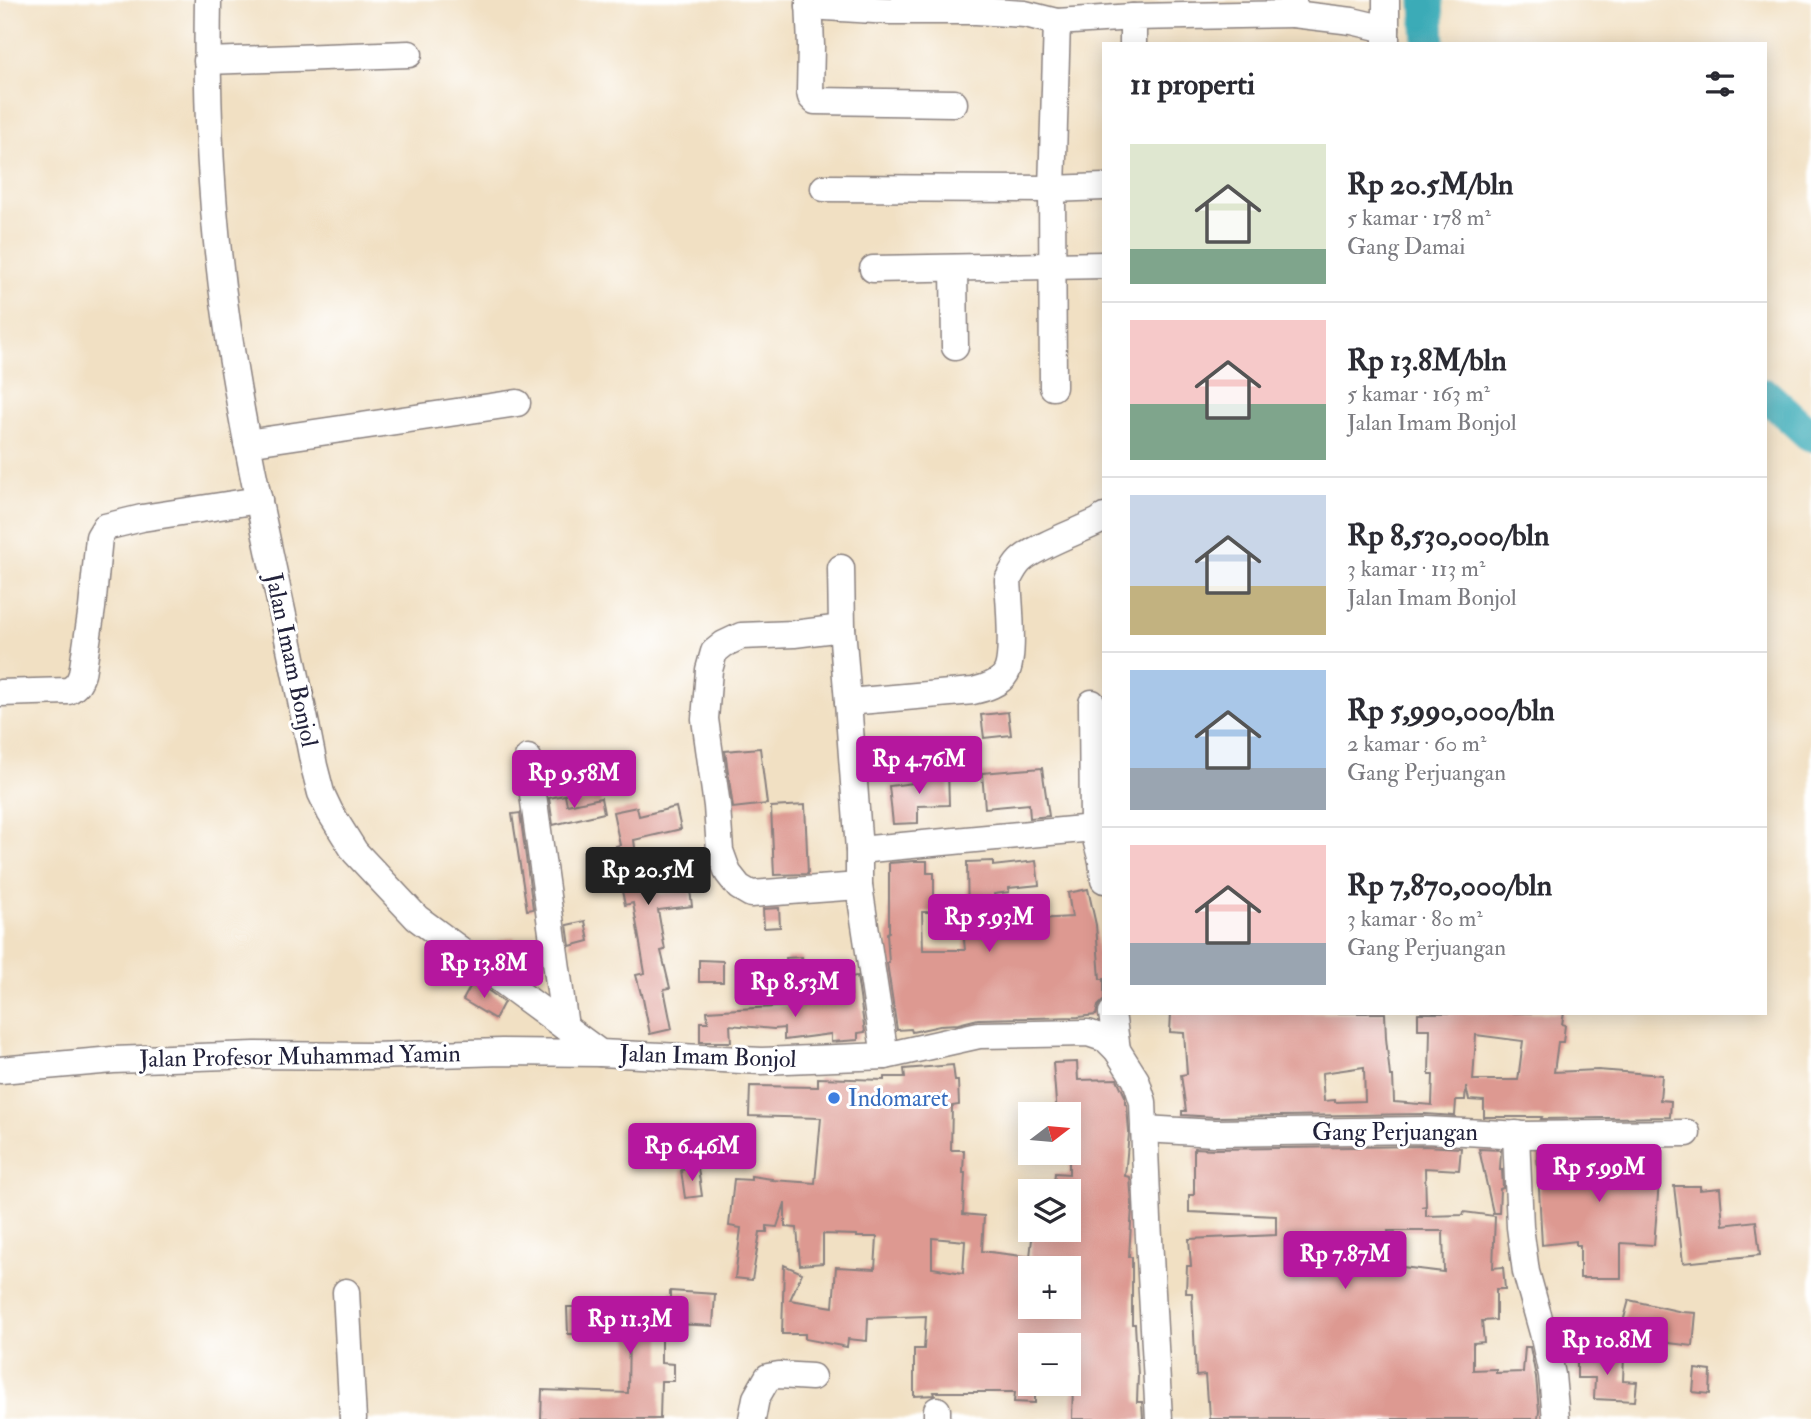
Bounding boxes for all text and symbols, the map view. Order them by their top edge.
icon: filters [1701,65,1739,103]
text: 11 properti [1130,66,1255,103]
text: Rp 20.5M/bln [1347,166,1514,203]
icon: home [1186,172,1270,256]
text: 5 kamar · 178 m² [1347,203,1491,232]
text: Gang Damai [1347,232,1465,261]
text: Rp 13.8M/bln [1347,342,1507,379]
icon: home [1186,348,1270,432]
text: 5 kamar · 163 m² [1347,379,1490,408]
text: Jalan Imam Bonjol [1347,408,1517,437]
text: Rp 8,530,000/bln [1347,517,1550,554]
icon: home [1186,523,1270,607]
text: 3 kamar · 113 m² [1347,554,1485,583]
street label: Jalan Imam Bonjol [258,569,325,750]
text: Jalan Imam Bonjol [1347,583,1517,612]
text: Rp 5,990,000/bln [1347,692,1555,729]
icon: home [1186,698,1270,782]
text: 2 kamar · 60 m² [1347,729,1486,758]
pin: Rp 4.76M [847,736,991,796]
text: Rp 4.76M [872,744,966,773]
pin: Rp 9.58M [502,750,646,810]
text: Rp 9.58M [528,758,620,787]
text: Gang Perjuangan [1347,758,1506,787]
pin: Rp 20.5M [576,848,720,907]
text: Rp 20.5M [602,855,694,884]
text: Rp 7,870,000/bln [1347,867,1552,904]
icon: home [1186,873,1270,957]
pin: Rp 5.93M [917,894,1061,954]
text: Rp 5.93M [944,902,1034,931]
text: 3 kamar · 80 m² [1347,904,1483,933]
text: Gang Perjuangan [1347,933,1506,962]
pin: Rp 13.8M [412,940,556,1000]
text: Rp 13.8M [440,948,528,977]
pin: Rp 8.53M [723,960,867,1019]
text: Rp 8.53M [750,967,840,996]
street label: Jalan Profesor Muhammad Yamin [138,1038,461,1075]
street label: Jalan Imam Bonjol [618,1038,797,1075]
place label: Indomaret [848,1083,949,1114]
marker: Indomaret [826,1090,842,1106]
north arrow [1018,1102,1082,1166]
map controls [1018,1102,1081,1396]
street label: Gang Perjuangan [1312,1117,1478,1148]
pin: Rp 6.46M [620,1124,764,1183]
text: Rp 6.46M [644,1131,740,1160]
pin: Rp 5.99M [1527,1144,1671,1204]
text: Rp 5.99M [1553,1152,1645,1181]
button: layers [1018,1179,1081,1242]
pin: Rp 7.87M [1273,1232,1417,1291]
text: Rp 7.87M [1299,1239,1391,1268]
button: + [1018,1256,1081,1319]
pin: Rp 11.3M [558,1296,702,1356]
text: Rp 11.3M [588,1304,672,1333]
pin: Rp 10.8M [1535,1318,1679,1377]
text: Rp 10.8M [1562,1325,1652,1354]
button: − [1018,1333,1081,1396]

